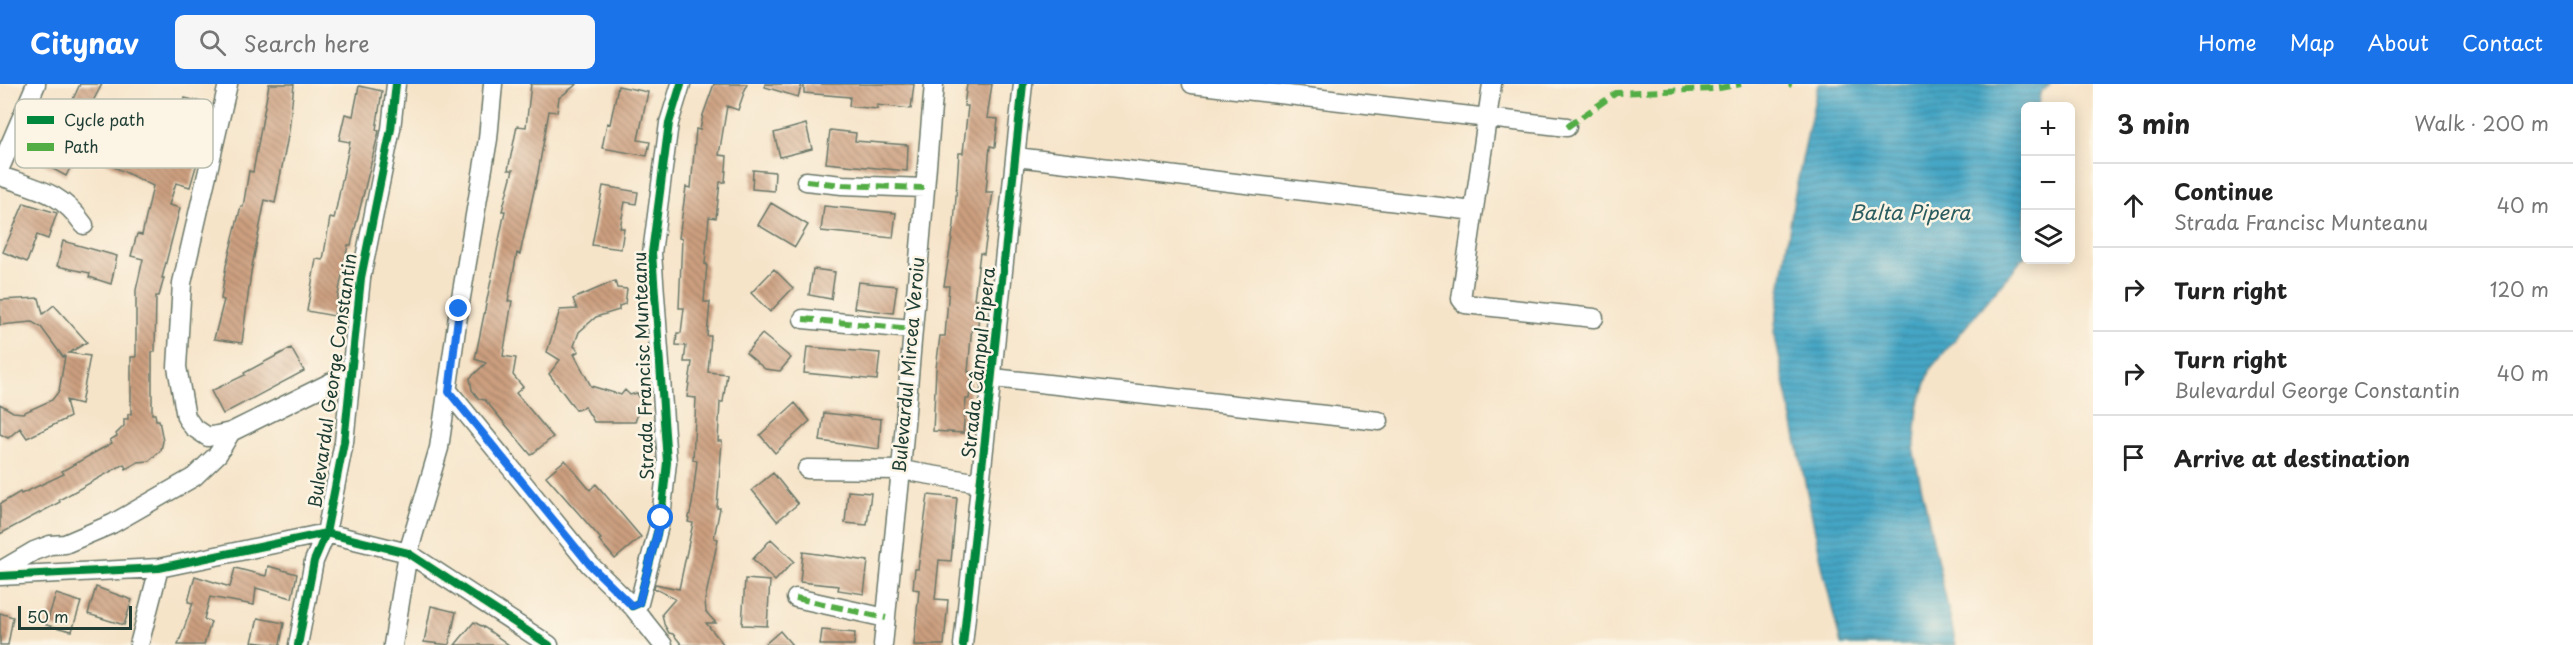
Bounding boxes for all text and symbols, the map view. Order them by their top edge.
search box [175,15,595,69]
text: Citynav [30,21,139,64]
icon: search [196,26,229,59]
text: Search here [244,26,370,59]
text: Home [2198,26,2257,58]
text: Map [2290,26,2335,58]
text: About [2368,26,2429,58]
text: Contact [2462,26,2543,58]
legend [15,99,213,168]
map controls [2021,102,2075,264]
button: + [2021,102,2075,156]
text: 3 min [2117,104,2190,143]
text: Cycle path [64,107,145,131]
text: Walk · 200 m [2414,108,2549,138]
text: Path [64,134,99,158]
button: − [2021,156,2075,210]
text: Continue [2174,174,2273,207]
icon: ahead [2117,189,2150,222]
text: 40 m [2497,190,2549,220]
water label: Balta Pipera [1850,197,1971,227]
text: Strada Francisc Munteanu [2174,207,2428,237]
button: layers [2021,210,2075,264]
street label: Bulevardul George Constantin [300,251,363,510]
street label: Strada Francisc Munteanu [625,251,660,481]
street label: Bulevardul Mircea Veroiu [885,256,930,474]
street label: Strada Câmpul Pipera [954,266,1001,460]
icon: right [2117,273,2150,306]
text: Turn right [2174,273,2287,306]
text: 120 m [2490,274,2549,304]
route end [445,295,471,321]
text: Turn right [2174,342,2287,375]
icon: right [2117,357,2150,390]
text: 40 m [2497,358,2549,388]
text: Bulevardul George Constantin [2174,375,2460,405]
icon: arrive [2117,441,2150,474]
text: Arrive at destination [2174,441,2410,474]
route start [647,504,673,530]
scale bar [18,603,132,630]
text: 50 m [27,604,68,628]

